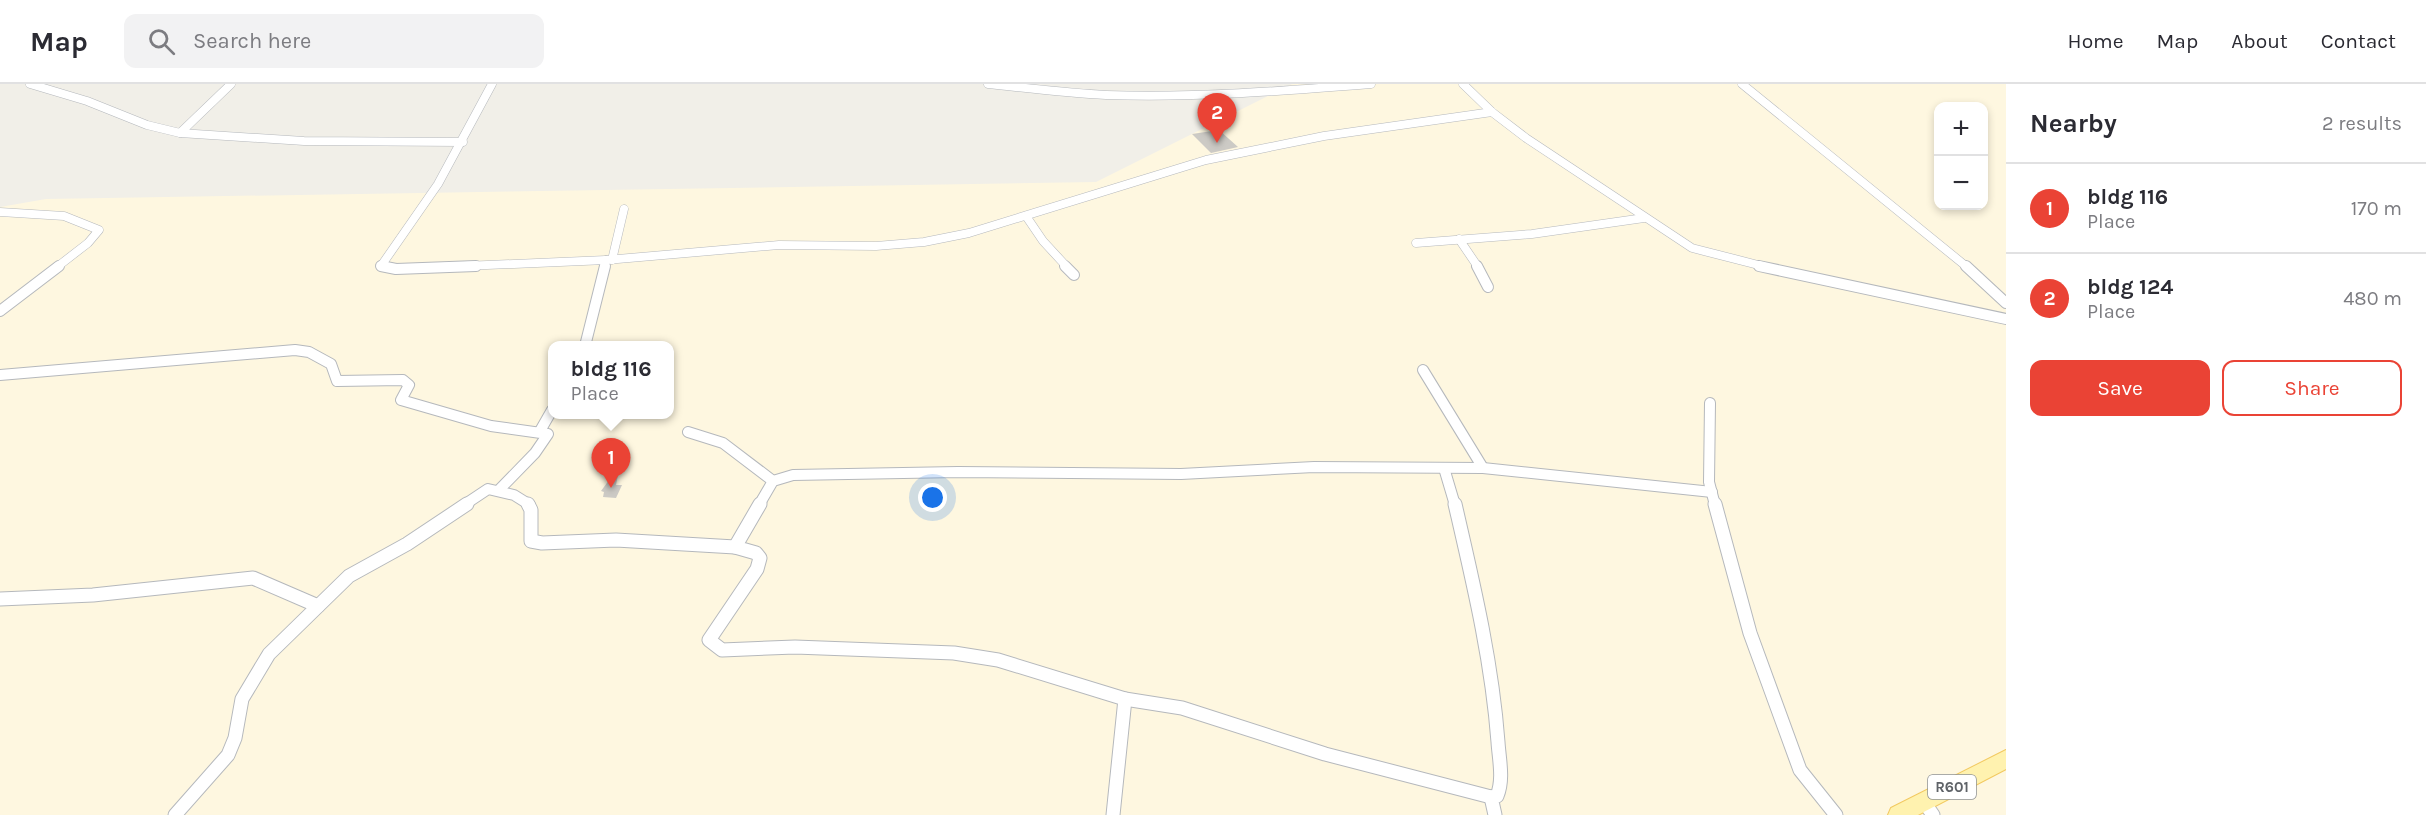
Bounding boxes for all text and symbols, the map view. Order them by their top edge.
search box [124,14,544,68]
text: Map [30,25,88,58]
icon: search [145,25,178,58]
text: Search here [193,28,311,54]
text: Home [2068,29,2124,53]
text: Map [2157,29,2198,53]
text: About [2231,29,2288,53]
text: Contact [2321,29,2396,53]
pin: 2 [1198,94,1236,143]
map controls [1934,102,1988,210]
button: + [1934,102,1988,156]
text: Nearby [2030,108,2117,139]
text: 2 results [2322,112,2402,135]
button: − [1934,156,1988,210]
text: bldg 116 [2087,184,2168,210]
text: 1 [2046,197,2053,220]
text: 170 m [2351,197,2402,220]
text: Place [2087,210,2135,233]
text: bldg 124 [2087,274,2173,300]
text: 2 [2043,287,2056,310]
text: 480 m [2343,287,2402,310]
text: Place [2087,300,2135,323]
popup [548,341,674,419]
text: bldg 116 [570,356,652,382]
button: Save [2030,360,2210,416]
button: Share [2222,360,2402,416]
text: Place [570,382,619,405]
pin: 1 [592,438,630,488]
your location [918,483,947,512]
road number: R601 [1928,775,1976,799]

